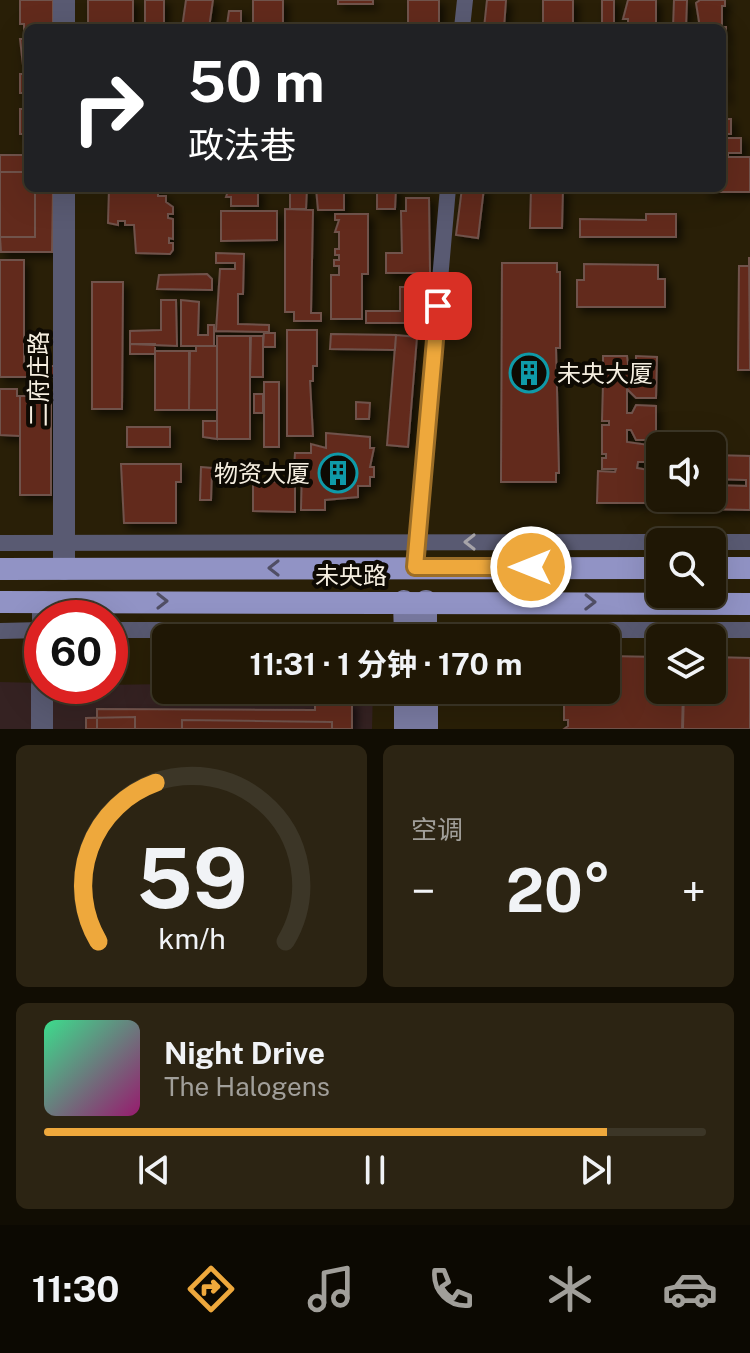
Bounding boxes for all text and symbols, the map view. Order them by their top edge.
text: 50 m [188,49,325,115]
icon: right [56,56,160,160]
text: 政法巷 [188,124,296,166]
pin [404,272,472,340]
icon: arrive [416,284,460,328]
street label: 二府庄路 [24,331,52,427]
building icon: 未央大厦 [508,352,550,394]
place label: 未央大厦 [557,359,653,387]
map controls [646,432,726,704]
button: sound [646,432,726,512]
building icon: 物资大厦 [317,452,359,494]
place label: 物资大厦 [214,459,310,487]
position arrow [489,525,573,609]
button: search [646,528,726,608]
one-way arrow [463,533,476,551]
one-way arrow [267,559,280,577]
street label: 未央路 [315,561,387,589]
one-way arrow [156,592,169,610]
one-way arrow [584,593,597,611]
speed limit sign: 60 [24,600,128,704]
button: layers [646,624,726,704]
text: 11:31 · 1 分钟 · 170 m [250,646,522,682]
text: 空调 [411,814,463,845]
text: 59 [136,829,247,927]
text: 20° [506,855,611,926]
text: − [411,865,435,917]
text: + [682,865,706,917]
text: km/h [158,922,225,955]
text: Night Drive [164,1035,325,1071]
text: The Halogens [164,1071,330,1102]
icon: previous [132,1148,176,1192]
icon: pause [353,1148,397,1192]
icon: next [574,1148,618,1192]
icon: directions [183,1261,239,1317]
icon: music [303,1261,359,1317]
icon: phone [423,1261,479,1317]
icon: climate [542,1261,598,1317]
icon: car [662,1261,718,1317]
text: 11:30 [32,1268,119,1310]

